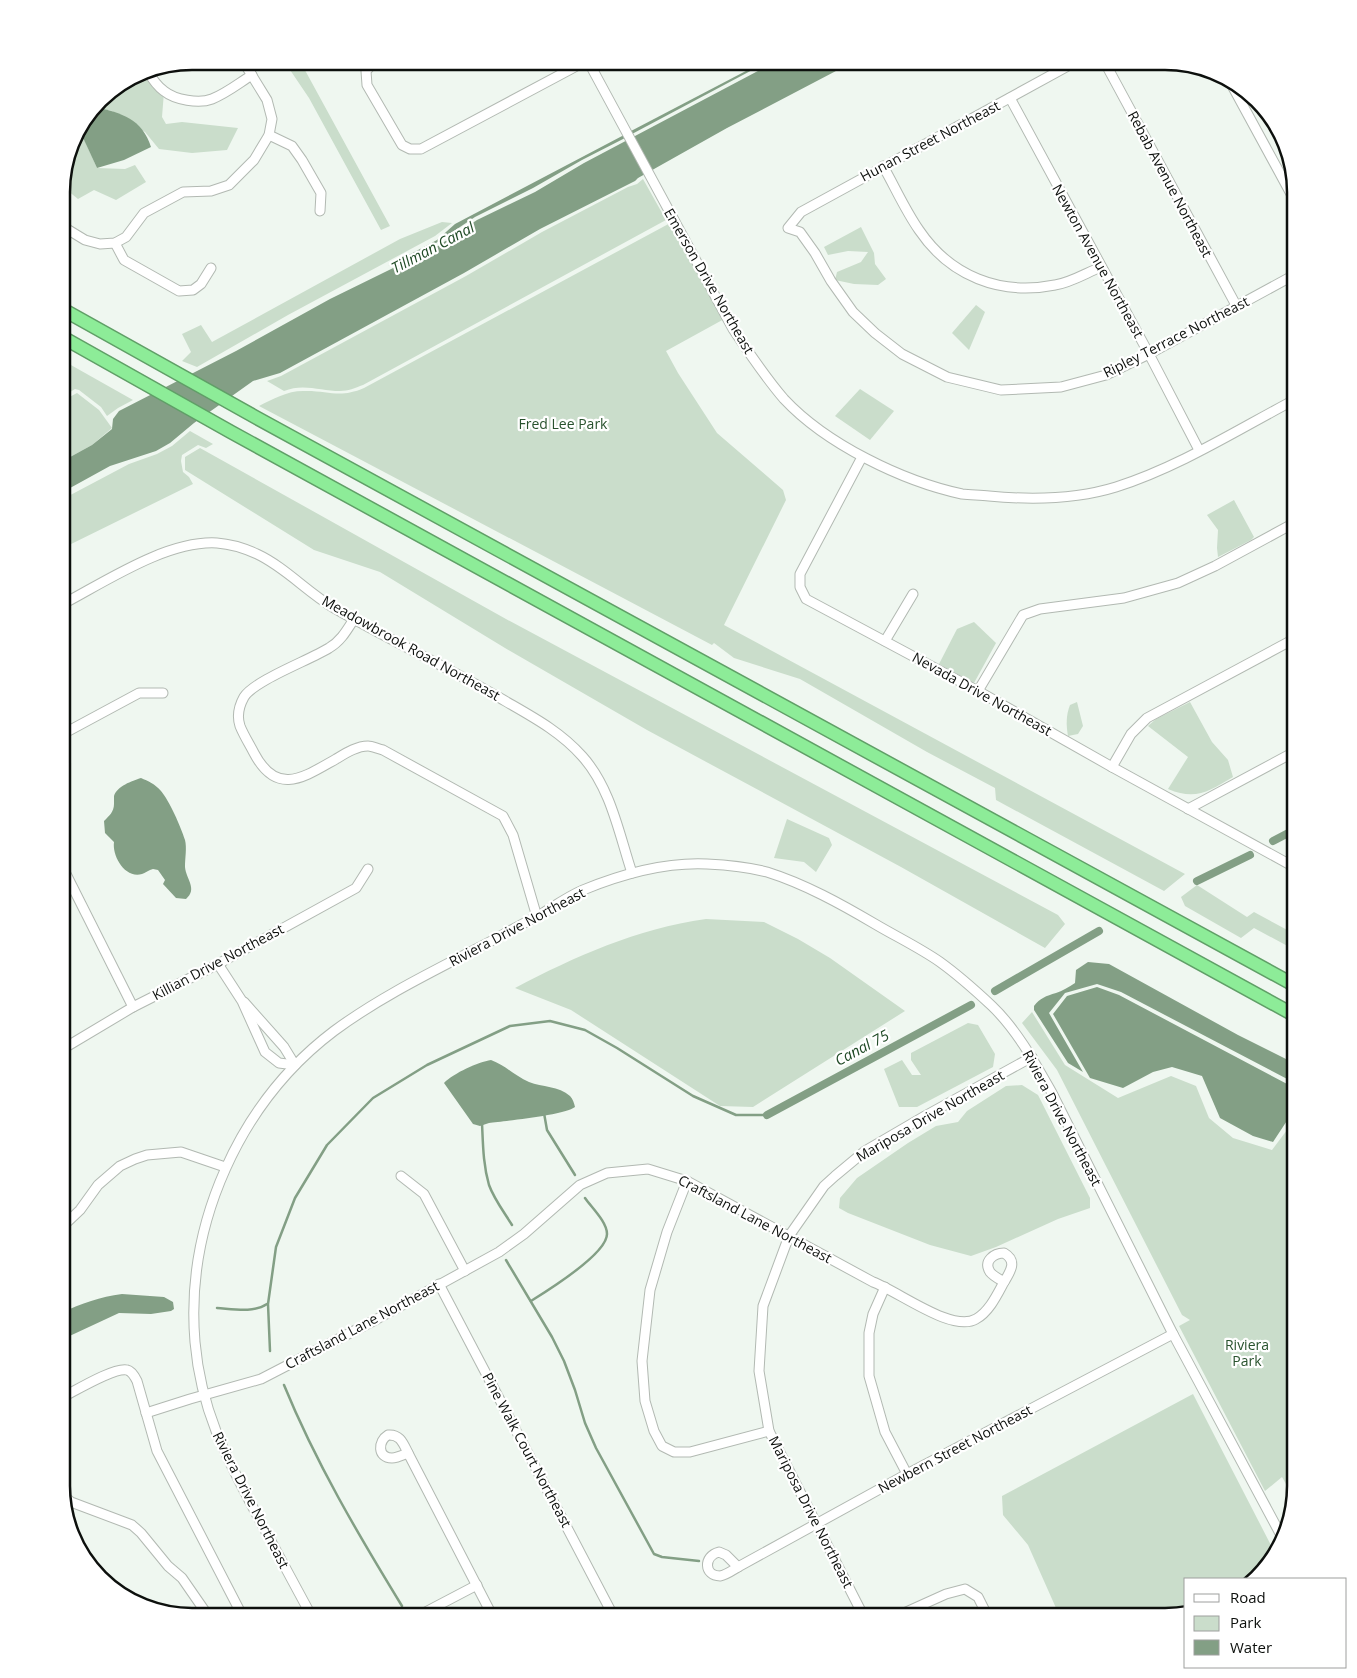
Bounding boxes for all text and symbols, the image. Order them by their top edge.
street label: Hunan Street Northeast [857,96,1003,186]
street label: Rebab Avenue Northeast [1124,107,1217,260]
street label: Newton Avenue Northeast [1048,181,1149,341]
street label: Emerson Drive Northeast [660,205,759,357]
water label: Tillman Canal [388,216,479,277]
street label: Ripley Terrace Northeast [1100,291,1252,382]
park label: Fred Lee Park [519,414,608,433]
street label: Meadowbrook Road Northeast [319,591,504,705]
street label: Nevada Drive Northeast [909,647,1055,740]
street label: Riviera Drive Northeast [446,883,588,970]
street label: Killian Drive Northeast [149,919,287,1004]
water label: Canal 75 [831,1024,893,1070]
street label: Riviera Drive Northeast [1019,1047,1106,1189]
street label: Mariposa Drive Northeast [852,1065,1007,1166]
street label: Craftsland Lane Northeast [675,1170,835,1267]
street label: Craftsland Lane Northeast [282,1276,442,1373]
park label: Riviera Park [1225,1335,1269,1370]
street label: Pine Walk Court Northeast [478,1369,576,1531]
street label: Newbern Street Northeast [874,1400,1035,1497]
street label: Riviera Drive Northeast [209,1428,294,1571]
street label: Mariposa Drive Northeast [765,1433,858,1591]
legend [1184,1578,1347,1668]
text: Road [1230,1587,1266,1607]
text: Park [1230,1612,1261,1632]
text: Water [1230,1637,1272,1657]

